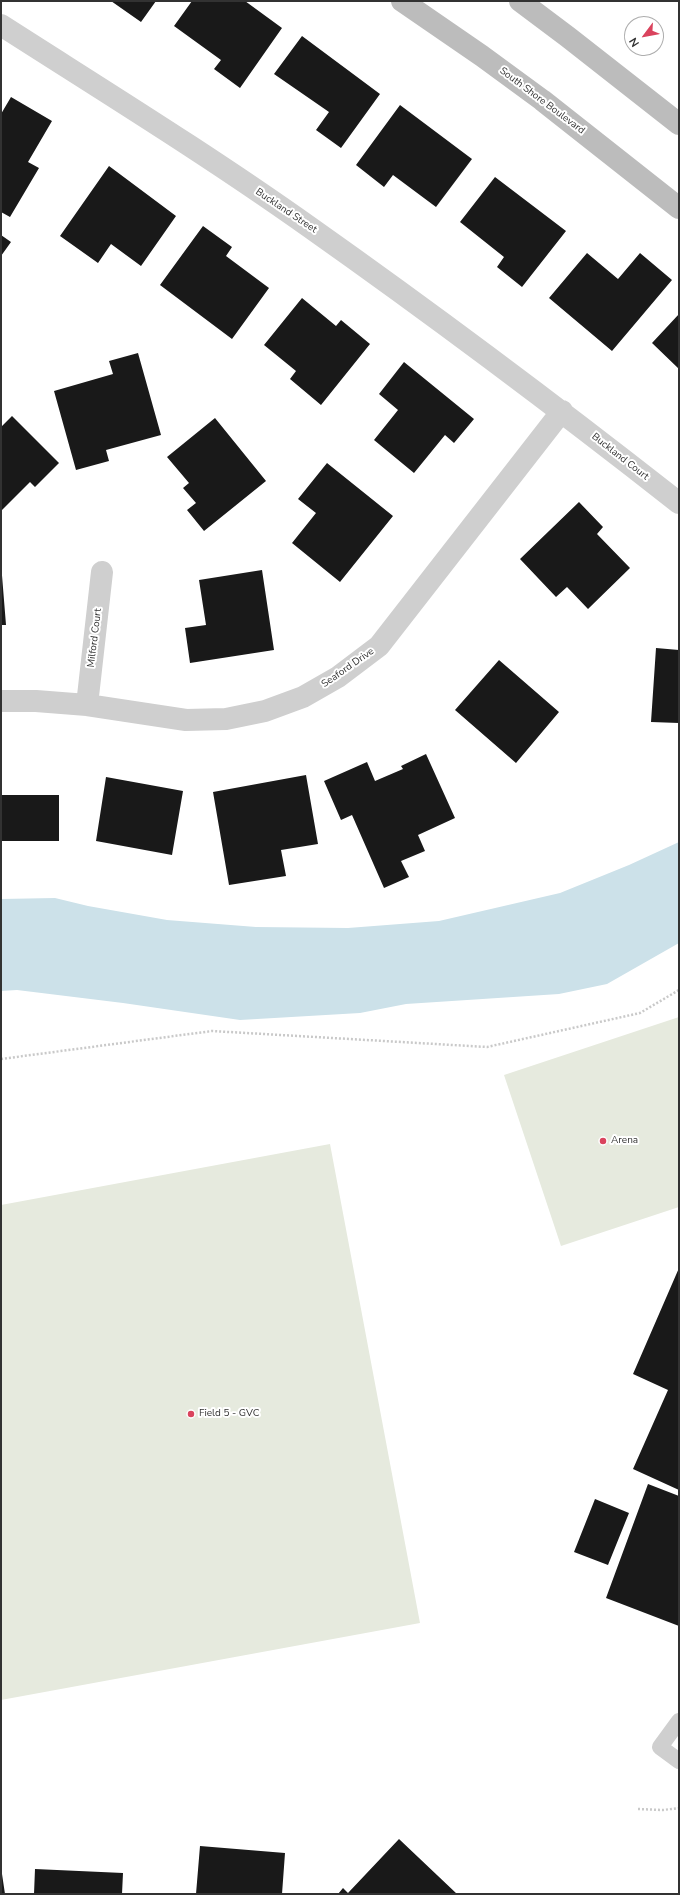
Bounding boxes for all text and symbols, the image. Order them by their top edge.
north arrow [624,16,664,56]
text: N [626,35,643,50]
street label: South Shore Boulevard [497,65,587,137]
street label: Buckland Street [253,186,319,236]
street label: Buckland Court [589,431,651,483]
street label: Milford Court [85,608,105,668]
street label: Seaford Drive [320,646,376,690]
place label: Arena [611,1135,638,1147]
marker: Arena [598,1136,608,1146]
place label: Field 5 - GVC [199,1408,259,1420]
marker: Field 5 - GVC [186,1409,196,1419]

